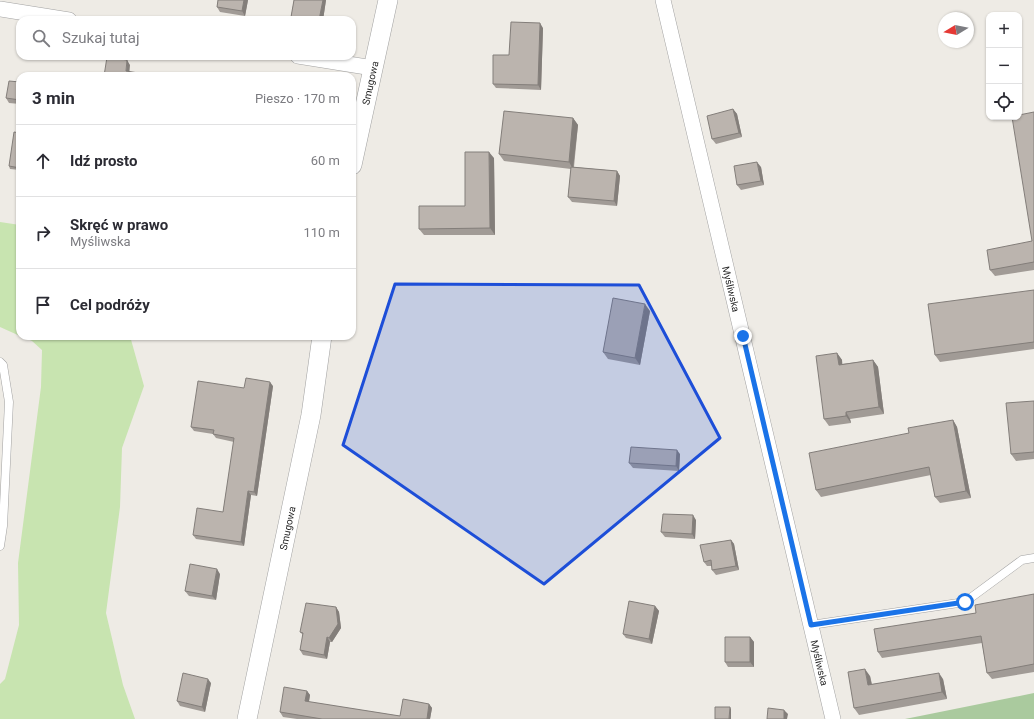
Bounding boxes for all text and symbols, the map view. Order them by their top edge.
north arrow [938,12,974,48]
map controls [986,12,1022,120]
button: + [986,12,1022,48]
search box [16,16,356,60]
icon: search [30,27,52,49]
text: Szukaj tutaj [62,29,140,47]
button: − [986,48,1022,84]
street label: Smugowa [360,60,380,106]
button: locate [986,84,1022,120]
text: 3 min [32,88,75,108]
text: Pieszo · 170 m [255,91,340,106]
icon: ahead [32,150,54,172]
text: Idź prosto [70,152,137,170]
text: 60 m [311,153,340,168]
text: Skręć w prawo [70,216,168,234]
icon: right [32,222,54,244]
text: 110 m [303,225,340,240]
text: Myśliwska [70,234,131,249]
street label: Myśliwska [721,265,742,313]
icon: arrive [32,294,54,316]
text: Cel podróży [70,296,150,314]
route end [734,327,752,345]
street label: Smugowa [277,505,297,551]
route start [956,593,974,611]
street label: Myśliwska [809,639,830,687]

